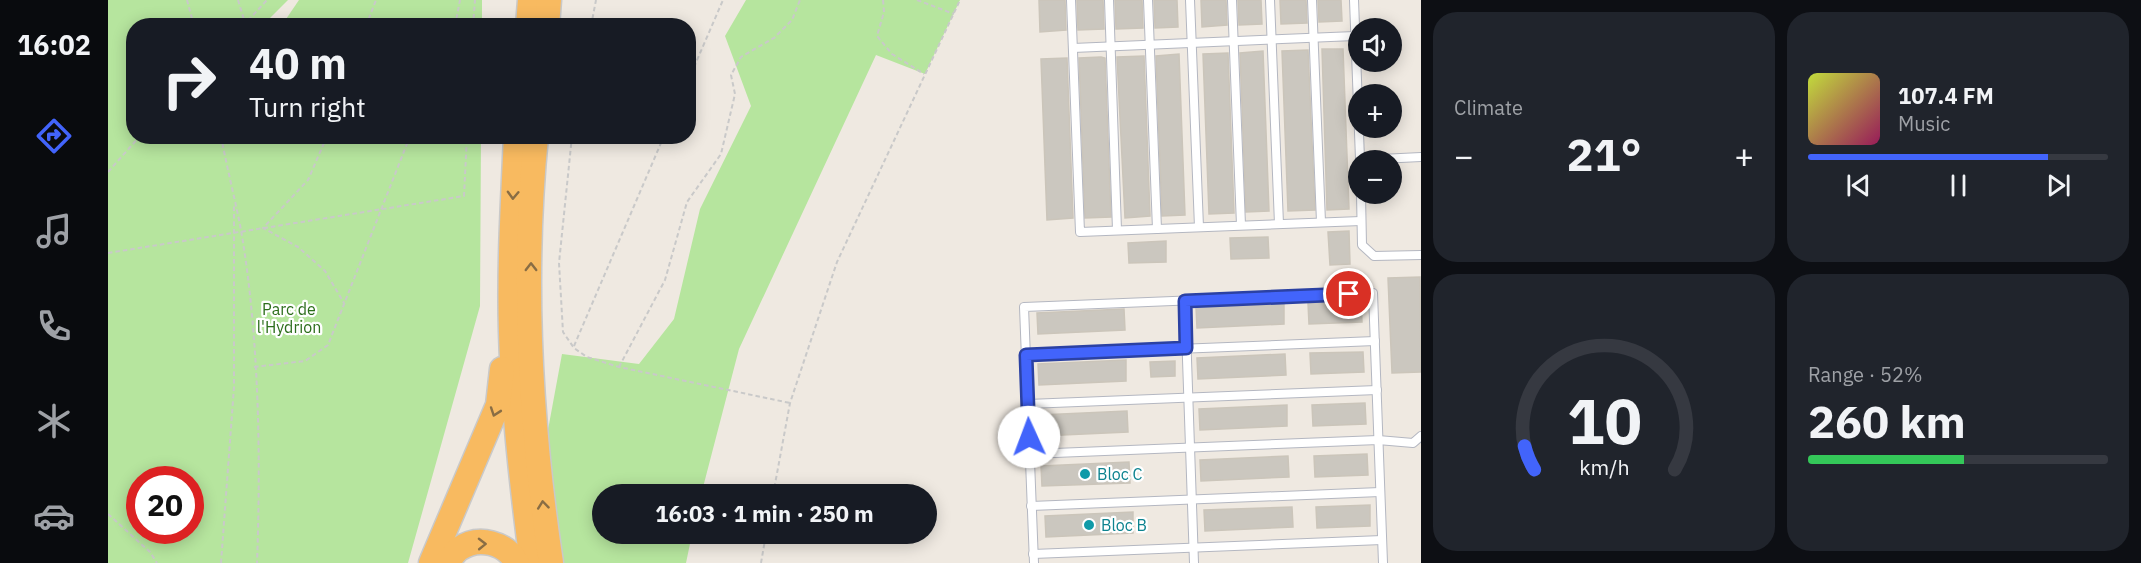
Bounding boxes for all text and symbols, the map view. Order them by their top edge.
map controls [1348,18,1402,204]
button: sound [1348,18,1402,72]
text: 16:02 [17,27,91,62]
text: 40 m [249,36,347,91]
icon: right [150,42,228,120]
text: 107.4 FM [1898,81,1994,110]
button: + [1348,84,1402,138]
text: Turn right [249,89,366,124]
text: Climate [1454,94,1523,121]
text: Music [1898,110,1950,137]
icon: directions [33,115,75,157]
text: 21° [1566,125,1642,183]
text: − [1454,134,1474,177]
text: + [1734,134,1754,177]
button: − [1348,150,1402,204]
icon: previous [1842,169,1875,202]
icon: pause [1942,169,1975,202]
icon: next [2042,169,2075,202]
one-way arrow [507,190,520,199]
icon: music [33,210,75,252]
one-way arrow [525,263,537,272]
pin [1323,268,1374,319]
icon: arrive [1332,277,1365,310]
park label: Parc de l'Hydrion [257,299,321,337]
icon: phone [33,305,75,347]
text: Range · 52% [1808,361,1923,388]
text: 10 [1567,380,1641,461]
text: 260 km [1808,392,1966,450]
icon: climate [33,400,75,442]
position arrow [997,405,1061,469]
one-way arrow [489,406,502,417]
text: km/h [1579,453,1629,481]
place label: Bloc C [1097,464,1143,484]
speed limit sign: 20 [126,466,204,544]
marker: Bloc C [1078,467,1092,481]
icon: car [33,495,75,537]
text: 16:03 · 1 min · 250 m [655,499,874,528]
one-way arrow [537,501,550,510]
place label: Bloc B [1101,515,1147,535]
marker: Bloc B [1082,518,1096,532]
one-way arrow [478,537,487,550]

